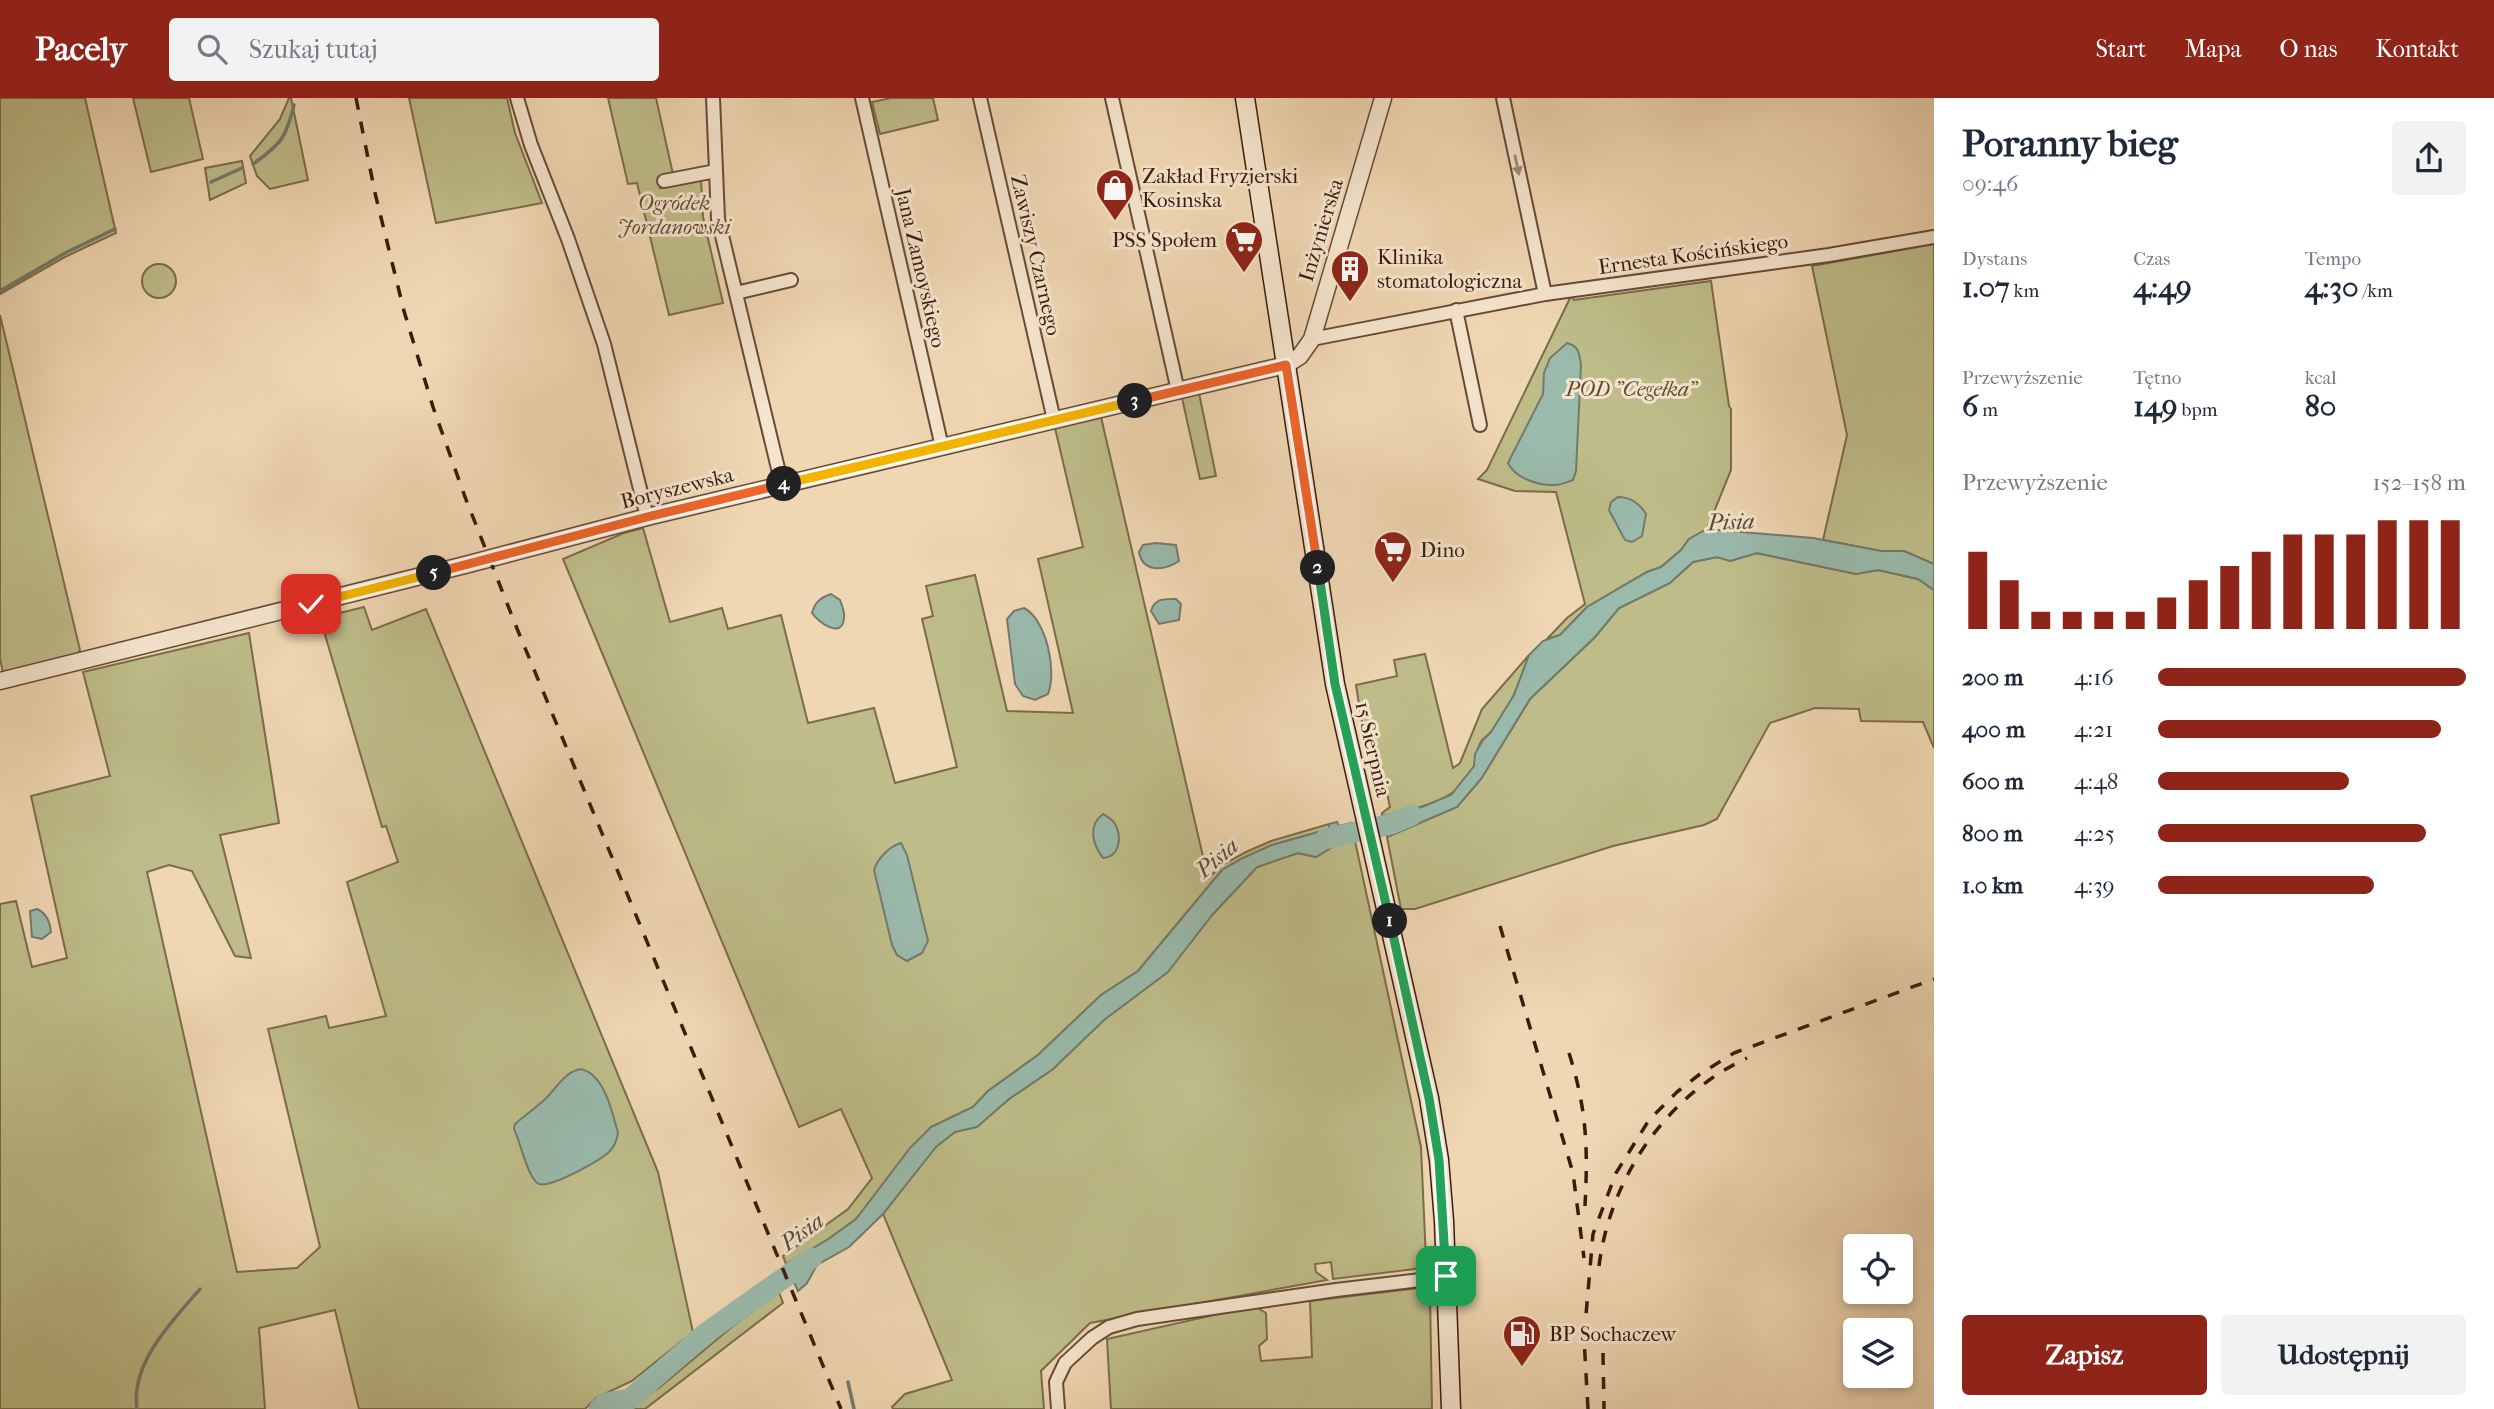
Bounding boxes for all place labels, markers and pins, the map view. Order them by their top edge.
place label: Zakład Fryzjerski Kosinska [1142,164,1298,212]
shop icon: Zakład Fryzjerski Kosinska [1094,167,1136,222]
supermarket icon: PSS Społem [1223,219,1265,274]
place label: PSS Społem [1112,228,1218,252]
place label: Klinika stomatologiczna [1377,245,1522,293]
building icon: Klinika stomatologiczna [1329,248,1371,303]
pin: 3 [1118,384,1152,418]
pin: 4 [766,466,802,502]
supermarket icon: Dino [1372,529,1414,584]
place label: Dino [1420,538,1465,562]
pin: 2 [1300,550,1336,586]
pin: 5 [416,556,452,590]
pin [281,574,341,634]
pin: 1 [1372,904,1408,938]
pin [1416,1246,1476,1306]
fuel station icon: BP Sochaczew [1501,1313,1543,1368]
place label: BP Sochaczew [1549,1322,1678,1346]

